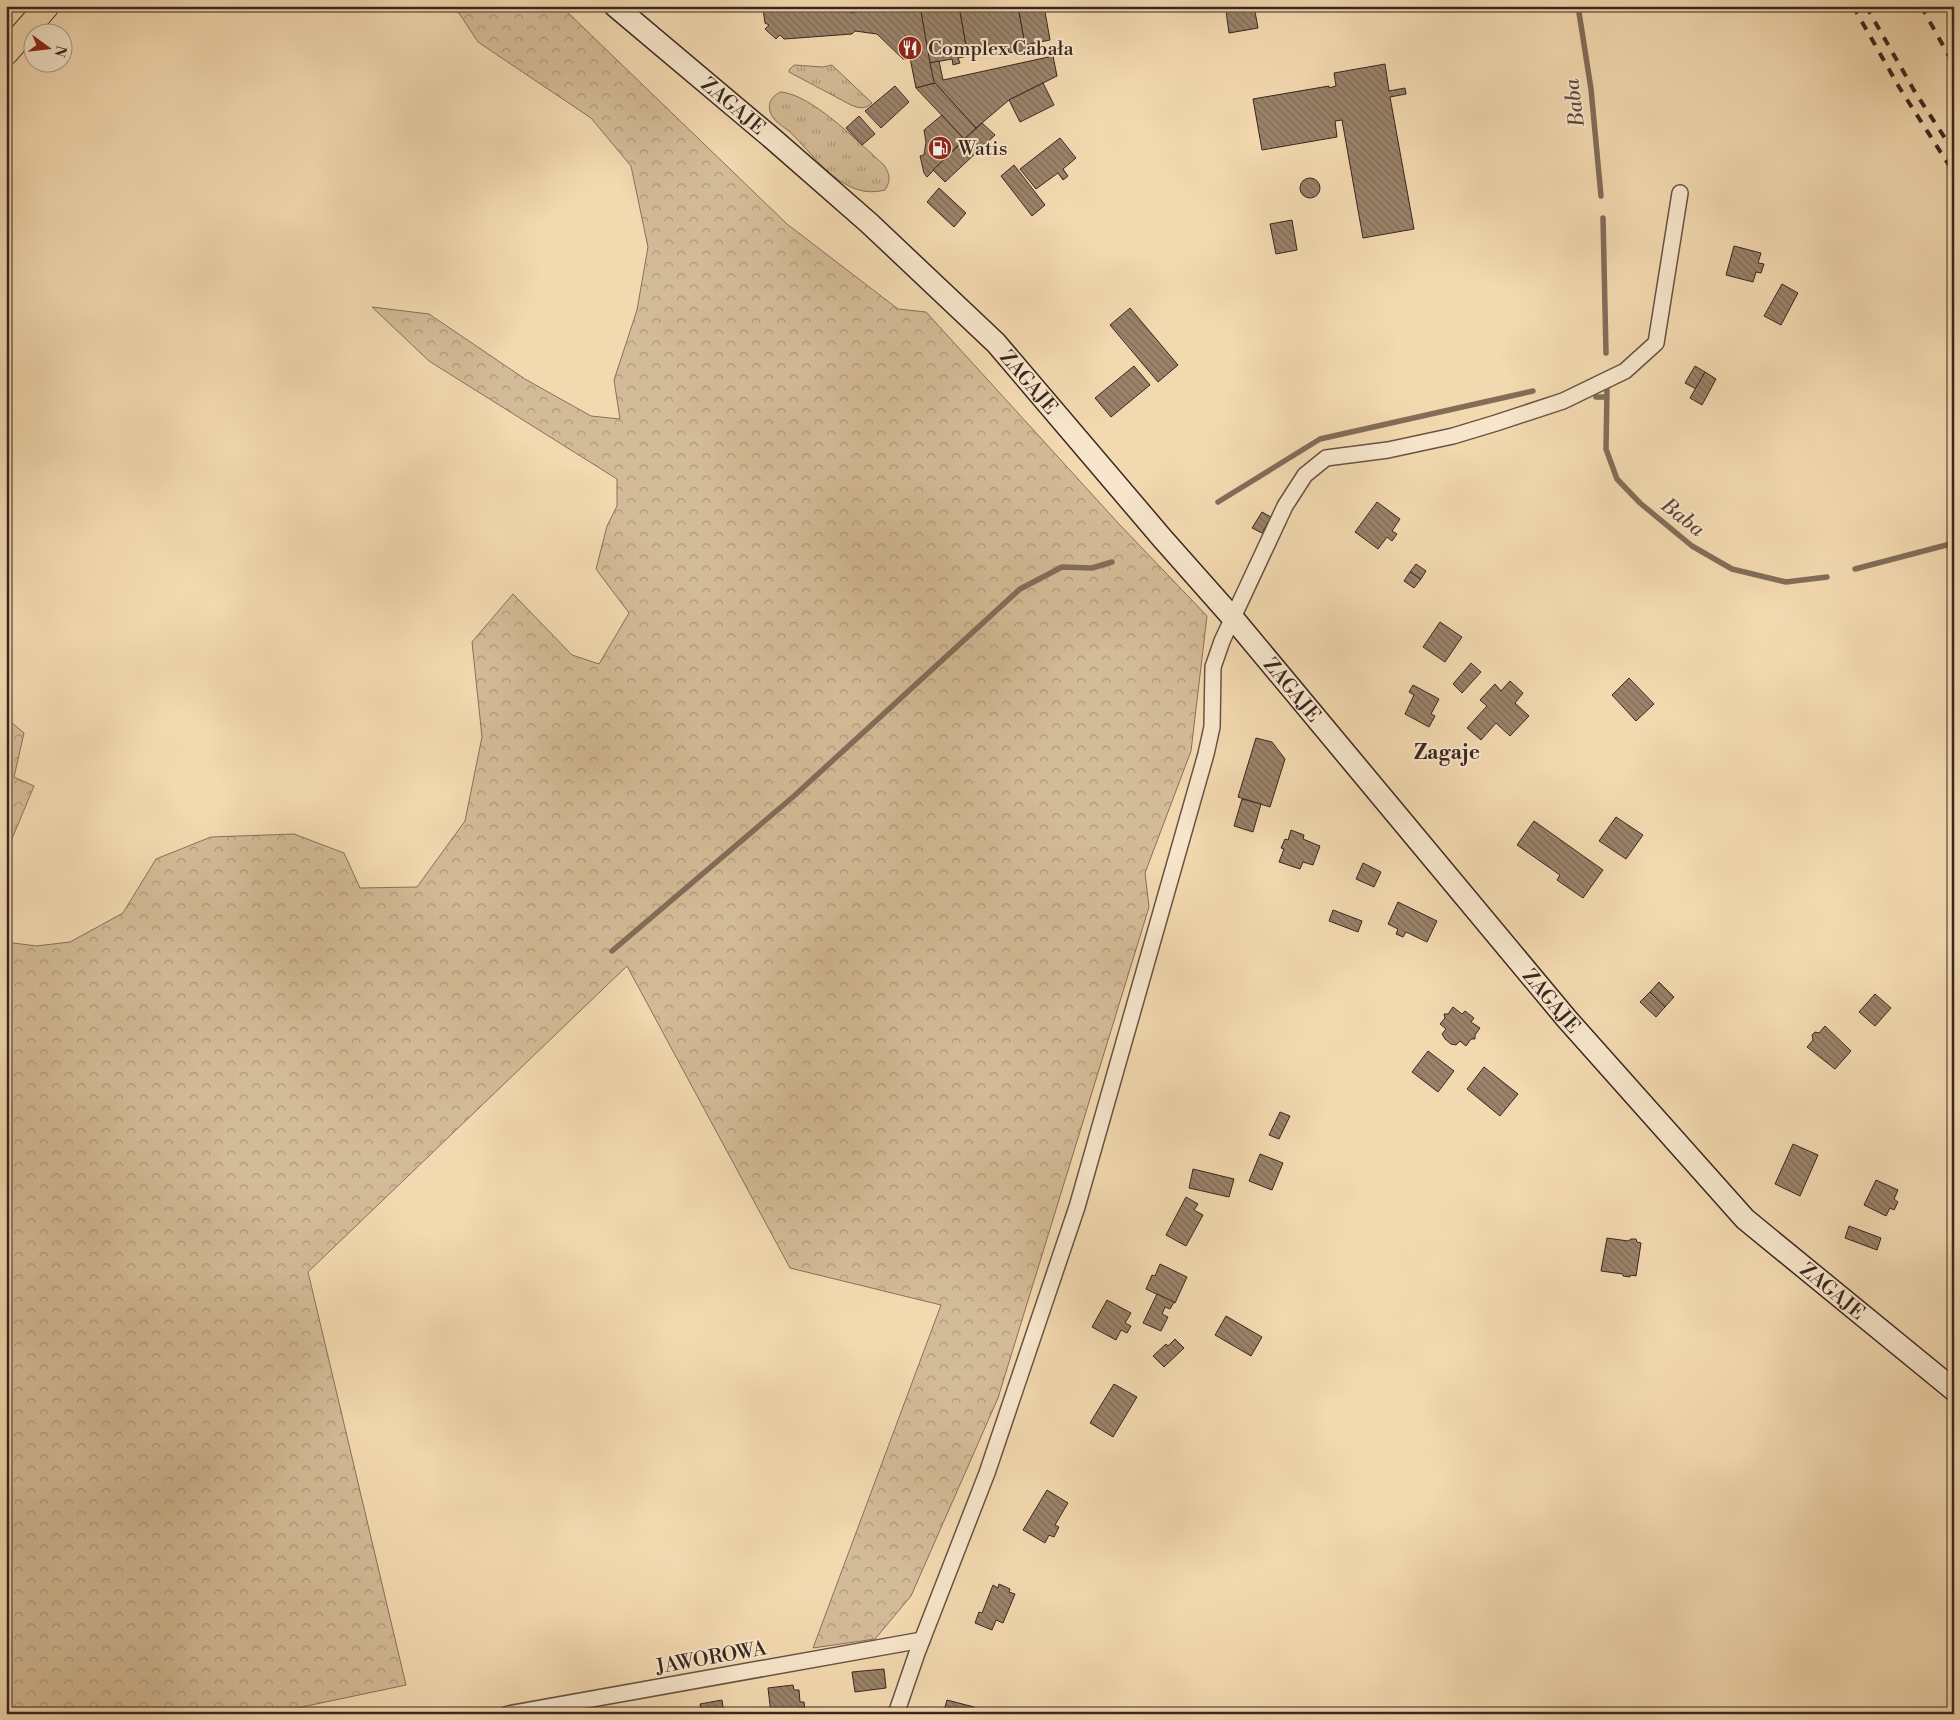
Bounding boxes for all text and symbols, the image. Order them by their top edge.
north arrow [22,22,72,72]
restaurant icon: Complex Cabała [897,35,923,61]
place label: Complex Cabała [928,37,1074,62]
text: N [49,43,70,59]
street label: ZAGAJE [695,73,770,141]
water label: Baba [1559,77,1591,129]
fuel station icon: Watis [927,135,953,161]
place label: Watis [957,137,1007,162]
street label: ZAGAJE [994,346,1062,420]
water label: Baba [1655,492,1710,543]
street label: ZAGAJE [1257,653,1325,728]
district label: Zagaje [1414,740,1480,766]
street label: ZAGAJE [1516,964,1585,1039]
street label: ZAGAJE [1794,1258,1869,1326]
street label: JAWOROWA [653,1636,770,1681]

